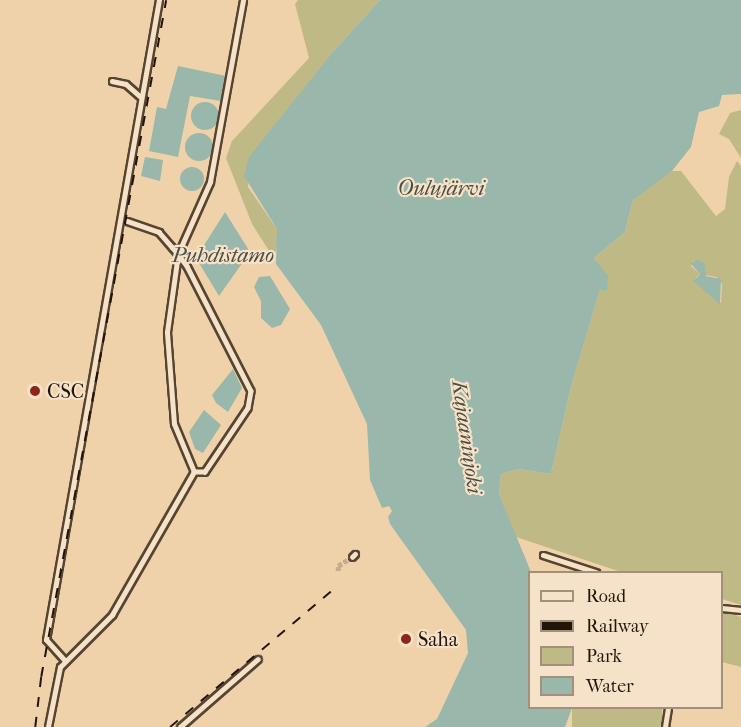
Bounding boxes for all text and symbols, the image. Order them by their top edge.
water label: Oulujärvi [398,175,484,201]
water label: Puhdistamo [172,242,274,268]
place label: CSC [47,379,84,403]
water label: Kajaaninjoki [447,379,487,495]
marker: CSC [28,384,42,398]
legend [528,571,723,709]
text: Road [586,586,626,607]
text: Railway [586,616,649,637]
place label: Saha [418,627,458,651]
marker: Saha [399,632,413,646]
text: Park [586,646,622,667]
text: Water [586,676,634,697]

